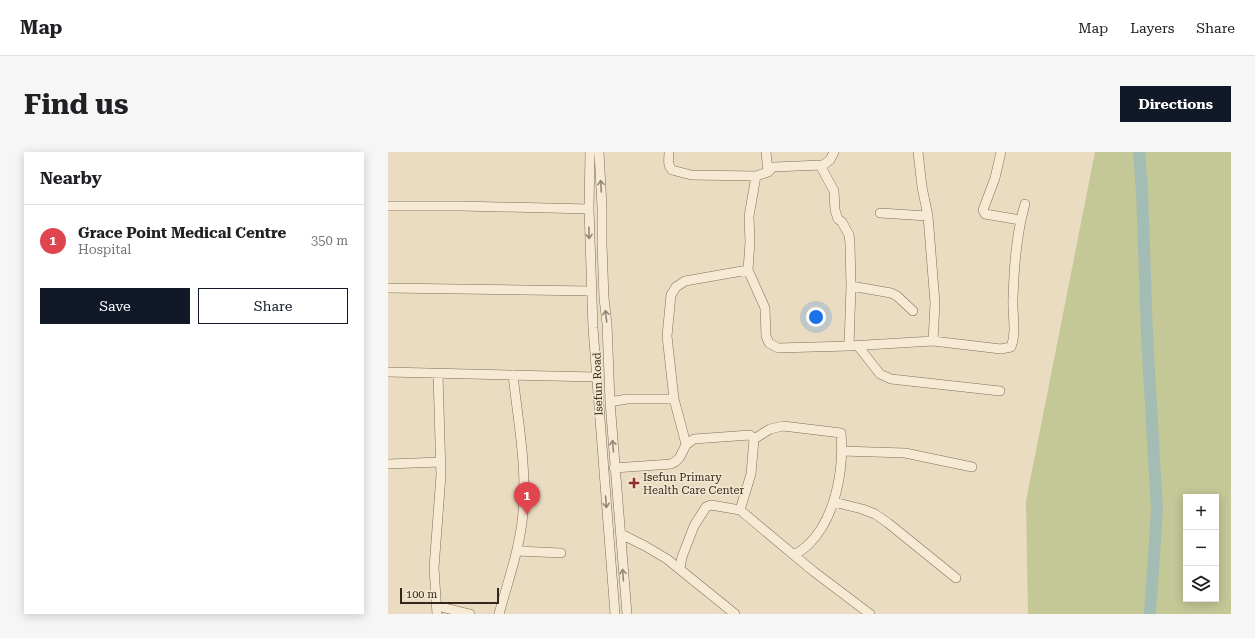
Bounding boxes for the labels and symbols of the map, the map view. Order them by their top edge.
one-way arrow [597,180,605,193]
one-way arrow [585,226,593,239]
your location [806,307,826,327]
one-way arrow [603,310,610,323]
street label: Isefun Road [590,352,606,416]
one-way arrow [609,440,616,453]
place label: Isefun Primary Health Care Center [643,471,745,497]
marker: Isefun Primary Health Care Center [628,477,640,489]
pin: 1 [514,482,540,515]
one-way arrow [603,495,610,508]
one-way arrow [620,569,627,582]
scale bar [400,586,499,605]

